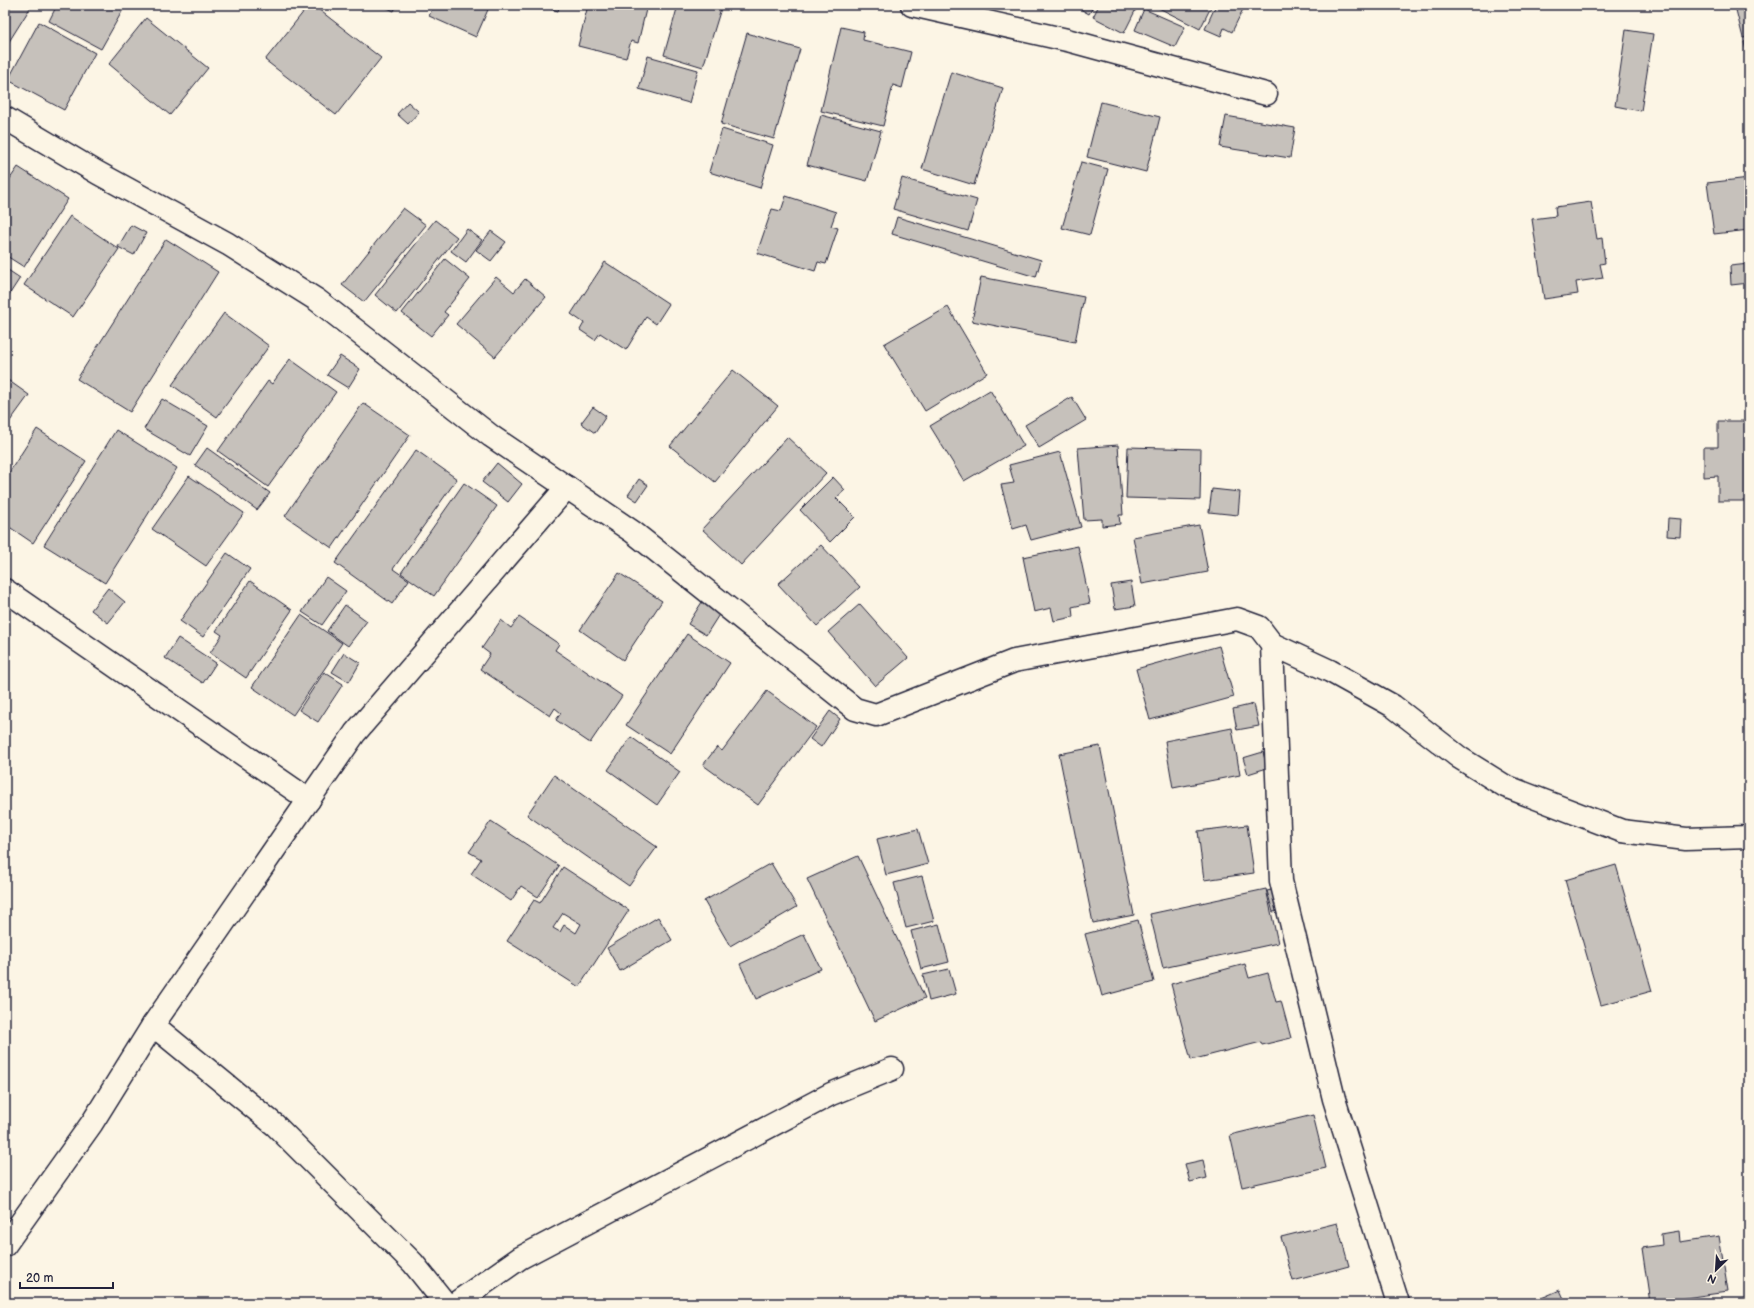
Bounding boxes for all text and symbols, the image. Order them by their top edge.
north arrow [1696,1250,1736,1290]
scale bar [20,1264,113,1290]
text: 20 m [26,1271,53,1286]
text: N [1705,1271,1718,1286]

